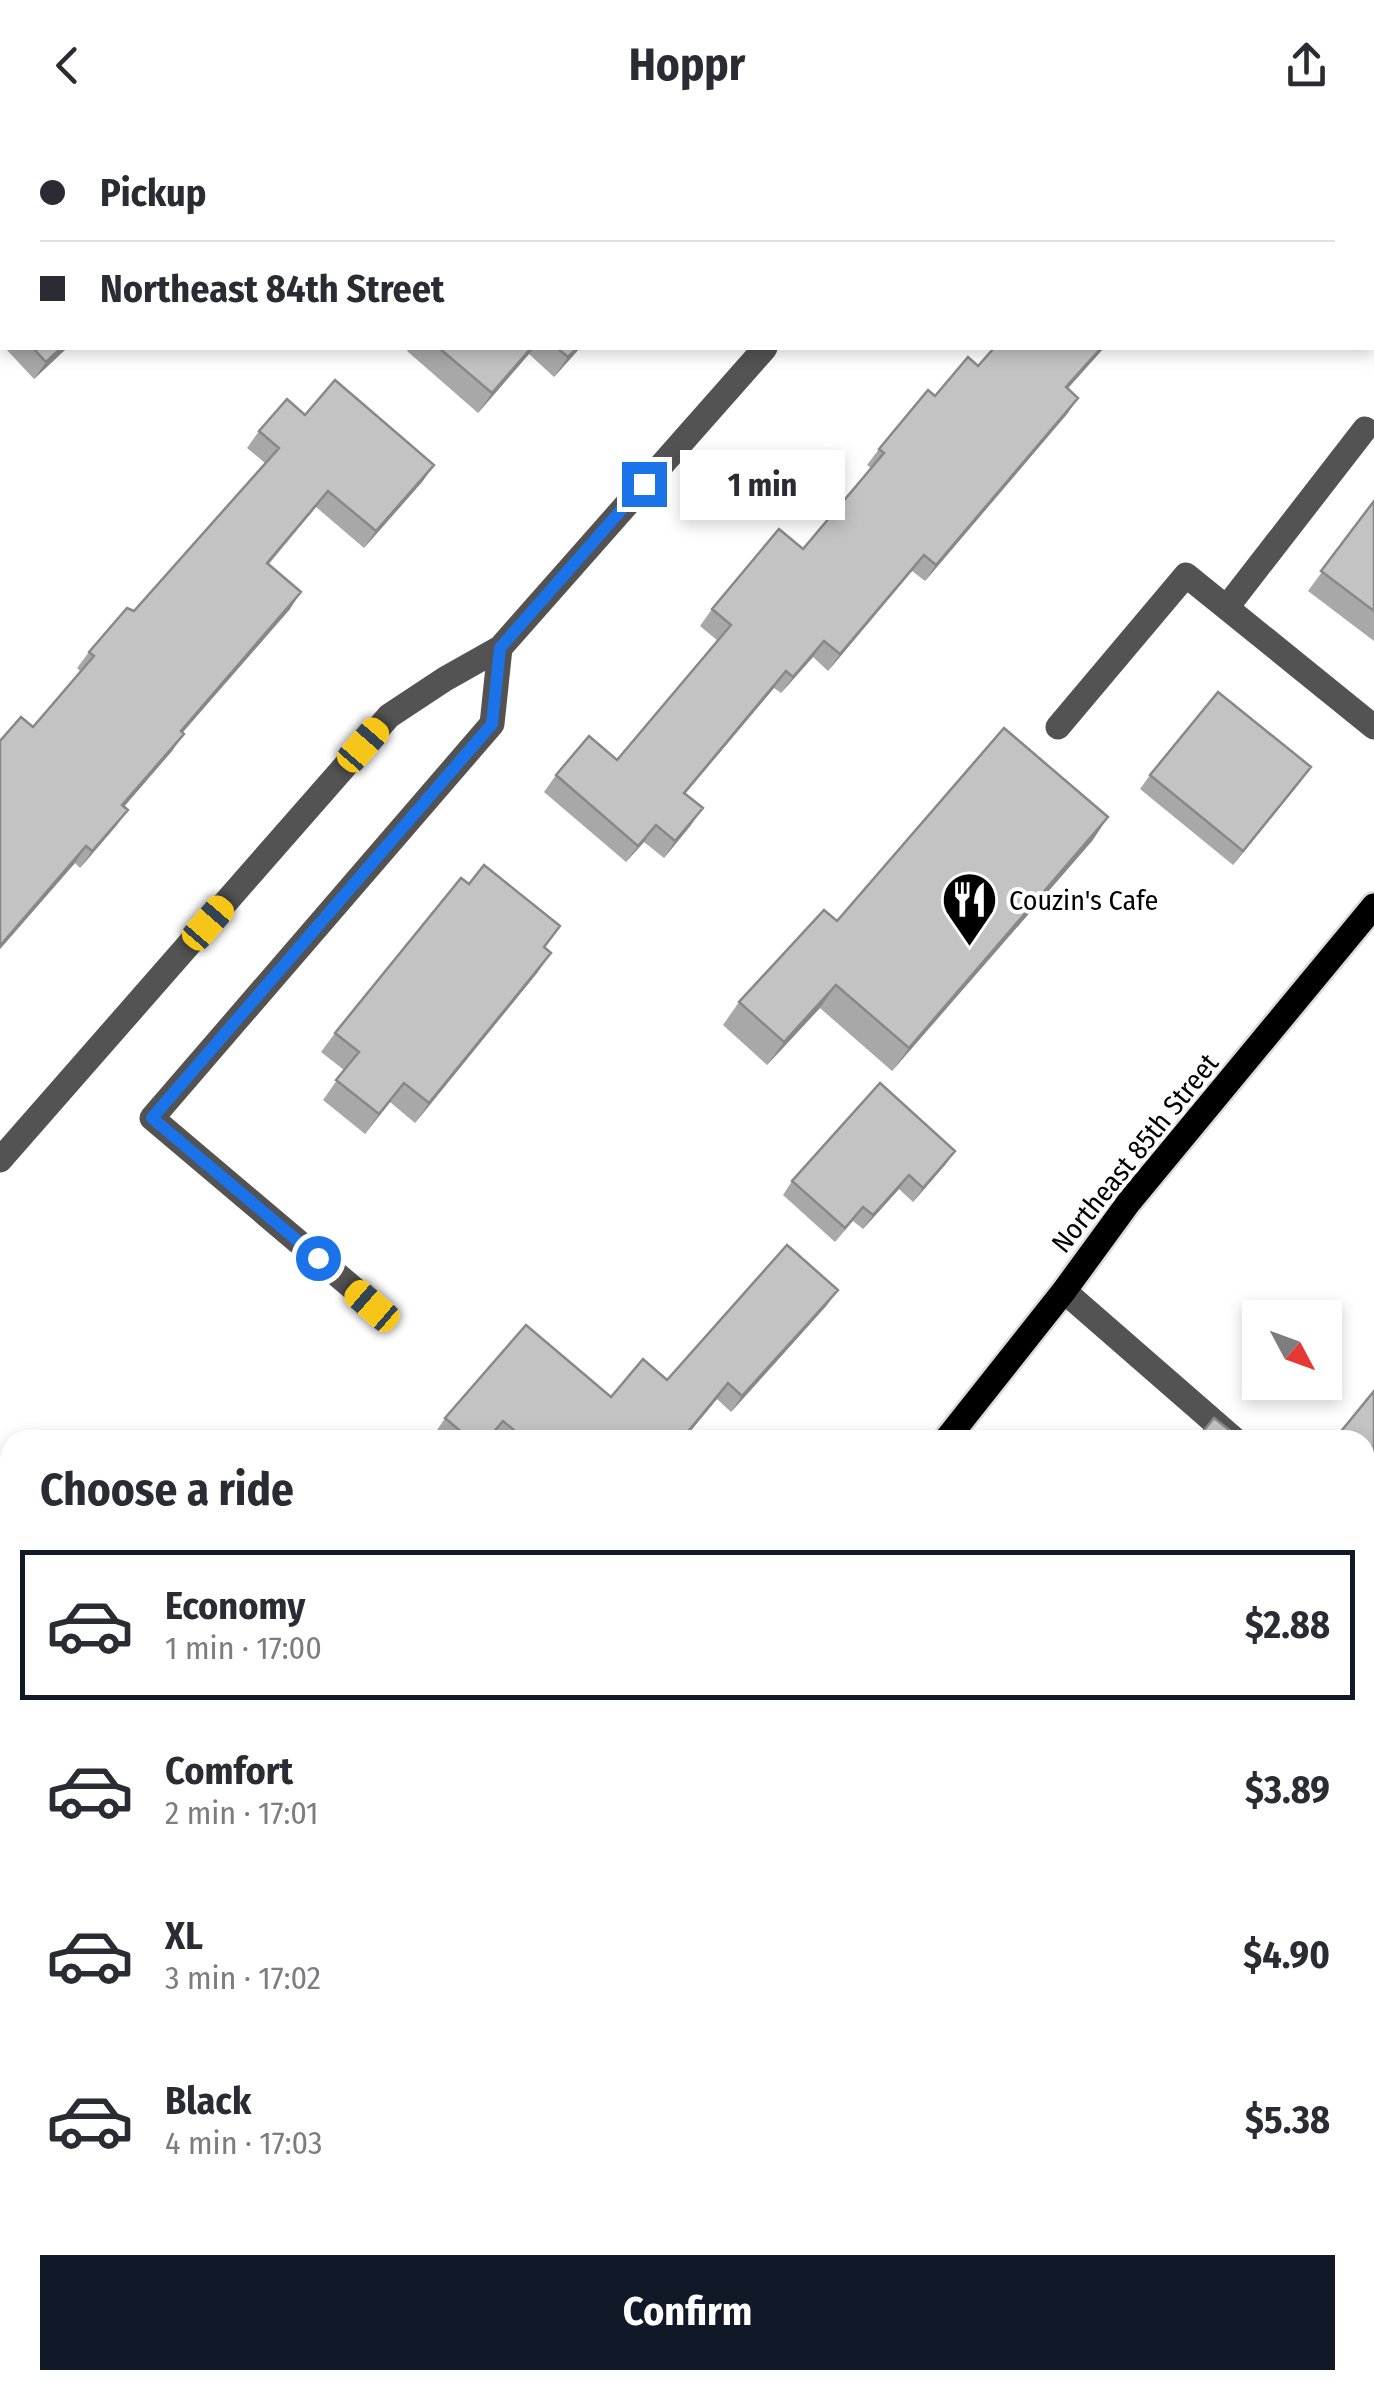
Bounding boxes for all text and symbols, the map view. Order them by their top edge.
icon: back [40,38,95,93]
text: Hoppr [629,38,745,92]
icon: share [1279,38,1334,93]
text: Pickup [100,170,206,216]
text: Northeast 84th Street [100,266,444,312]
callout: 1 min [679,449,844,519]
route end [622,462,667,507]
text: 1 min [728,466,797,504]
car [332,713,394,777]
restaurant icon: Couzin's Cafe [940,870,1000,949]
place label: Couzin's Cafe [1009,884,1158,917]
car [177,891,239,955]
street label: Northeast 85th Street [1045,1046,1226,1259]
route start [296,1236,341,1281]
car [340,1275,404,1337]
north arrow [1242,1300,1342,1400]
map controls [1242,1300,1342,1400]
text: Choose a ride [40,1463,294,1517]
icon: car [45,1580,135,1670]
text: Economy [165,1583,305,1629]
text: $2.88 [1245,1602,1330,1648]
text: 1 min · 17:00 [165,1629,322,1667]
icon: car [45,1745,135,1835]
text: Comfort [165,1748,293,1794]
text: $3.89 [1245,1767,1330,1813]
text: 2 min · 17:01 [165,1794,319,1832]
icon: car [45,1910,135,2000]
text: XL [165,1913,203,1959]
text: $4.90 [1243,1932,1330,1978]
text: 3 min · 17:02 [165,1959,321,1997]
icon: car [45,2075,135,2165]
text: Black [165,2078,251,2124]
text: $5.38 [1245,2097,1330,2143]
text: 4 min · 17:03 [165,2124,322,2162]
button: Confirm [40,2255,1335,2370]

